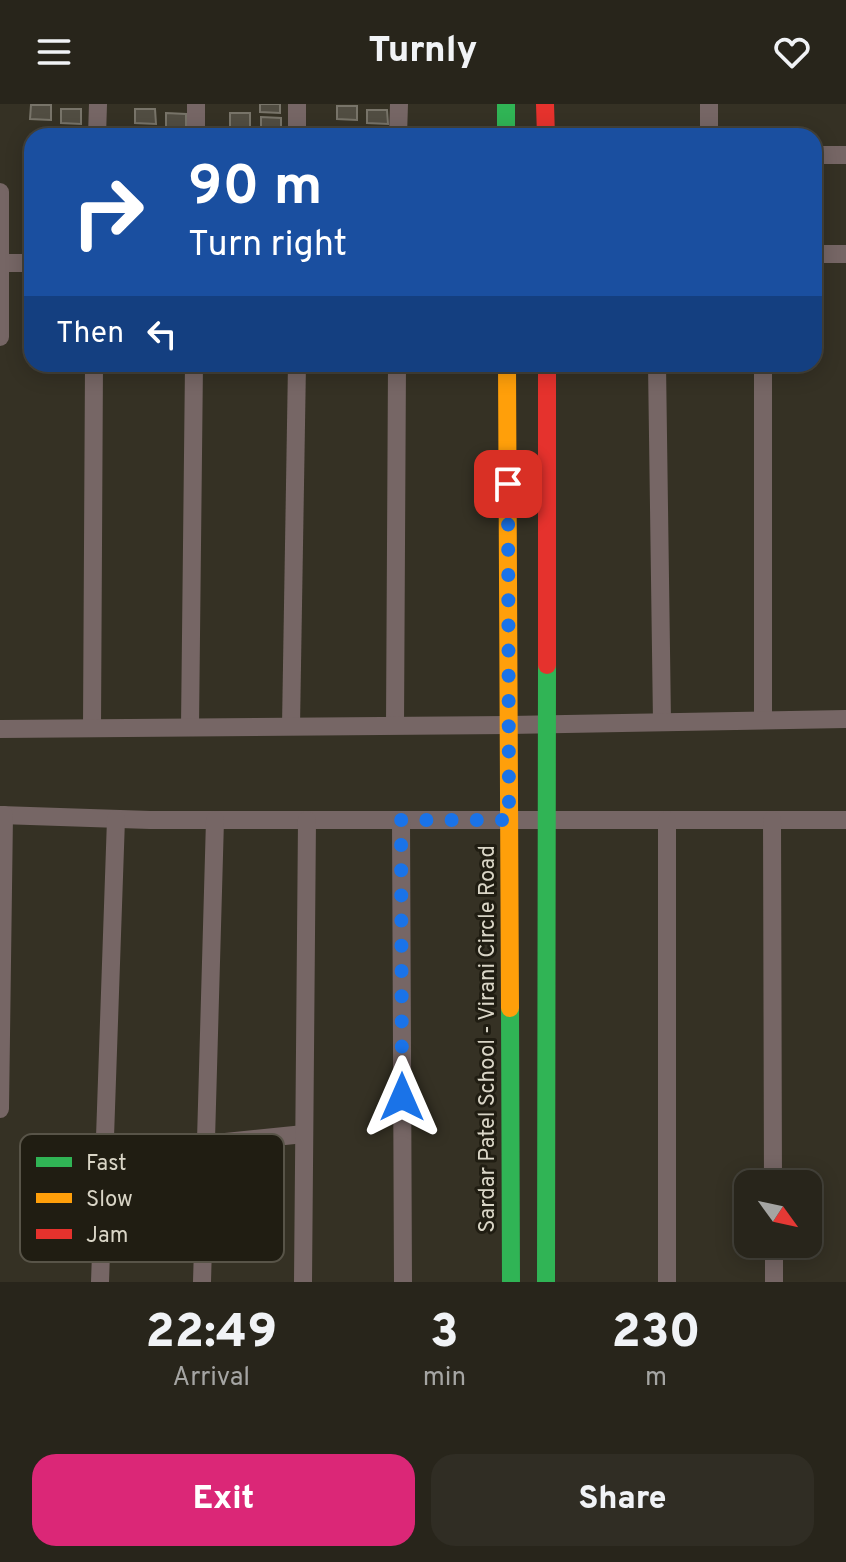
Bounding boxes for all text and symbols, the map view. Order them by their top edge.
text: Turnly [369,29,478,75]
icon: menu [32,30,76,74]
icon: heart [770,30,814,74]
text: 90 m [188,154,323,224]
icon: right [56,160,160,264]
text: Turn right [188,223,347,269]
icon: left [140,312,184,356]
text: Then [56,316,124,353]
pin [474,450,542,518]
icon: arrive [486,462,530,506]
street label: Sardar Patel School - Virani Circle Road [475,845,502,1233]
position arrow [360,1055,444,1139]
legend [20,1134,284,1262]
text: Fast [86,1151,127,1178]
north arrow [734,1170,822,1258]
map controls [734,1170,822,1258]
text: Slow [86,1187,133,1214]
text: Jam [86,1223,129,1250]
text: 22:49 [145,1304,277,1364]
text: 3 [430,1304,459,1364]
text: 230 [611,1304,701,1364]
text: Arrival [173,1362,250,1395]
text: min [423,1362,466,1395]
text: m [645,1362,667,1395]
button: Exit [32,1454,415,1546]
button: Share [431,1454,814,1546]

